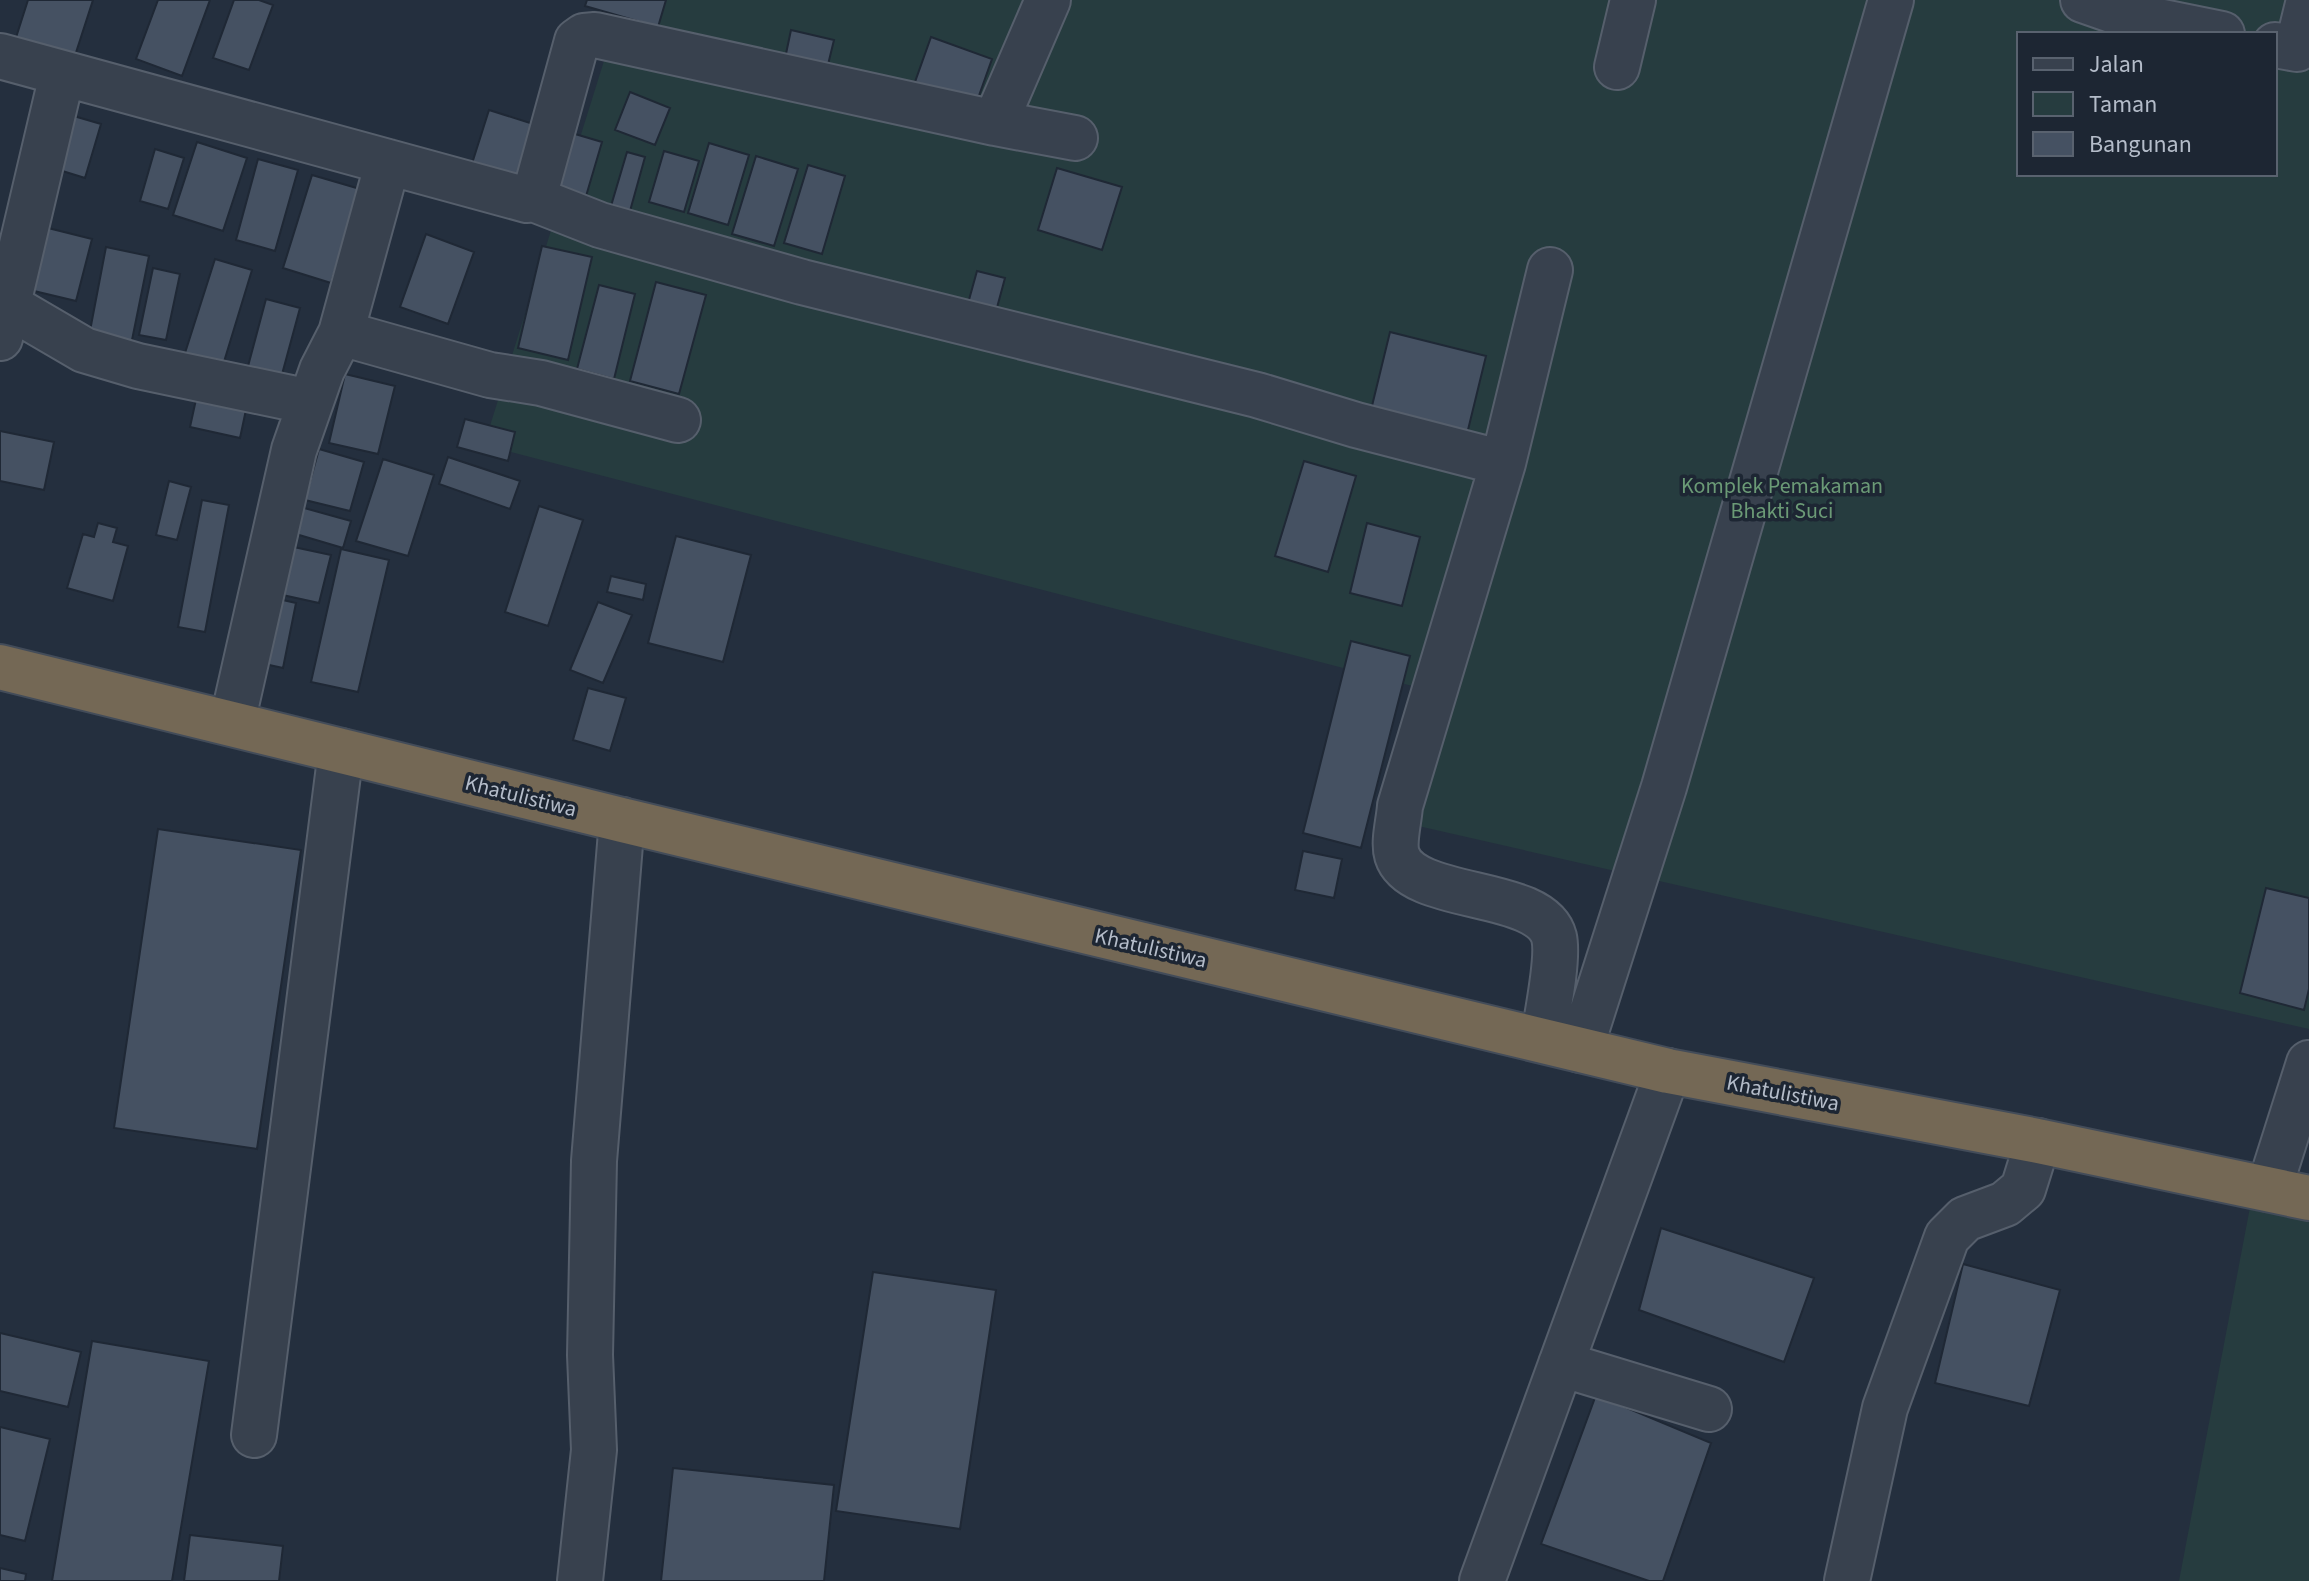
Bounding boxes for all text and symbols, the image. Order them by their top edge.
legend [2017,32,2277,176]
text: Jalan [2089,47,2144,82]
text: Taman [2089,87,2157,122]
text: Bangunan [2089,127,2192,162]
park label: Komplek Pemakaman Bhakti Suci [1681,470,1883,527]
street label: Khatulistiwa [461,767,580,825]
street label: Khatulistiwa [1092,920,1210,976]
street label: Khatulistiwa [1724,1066,1842,1120]

